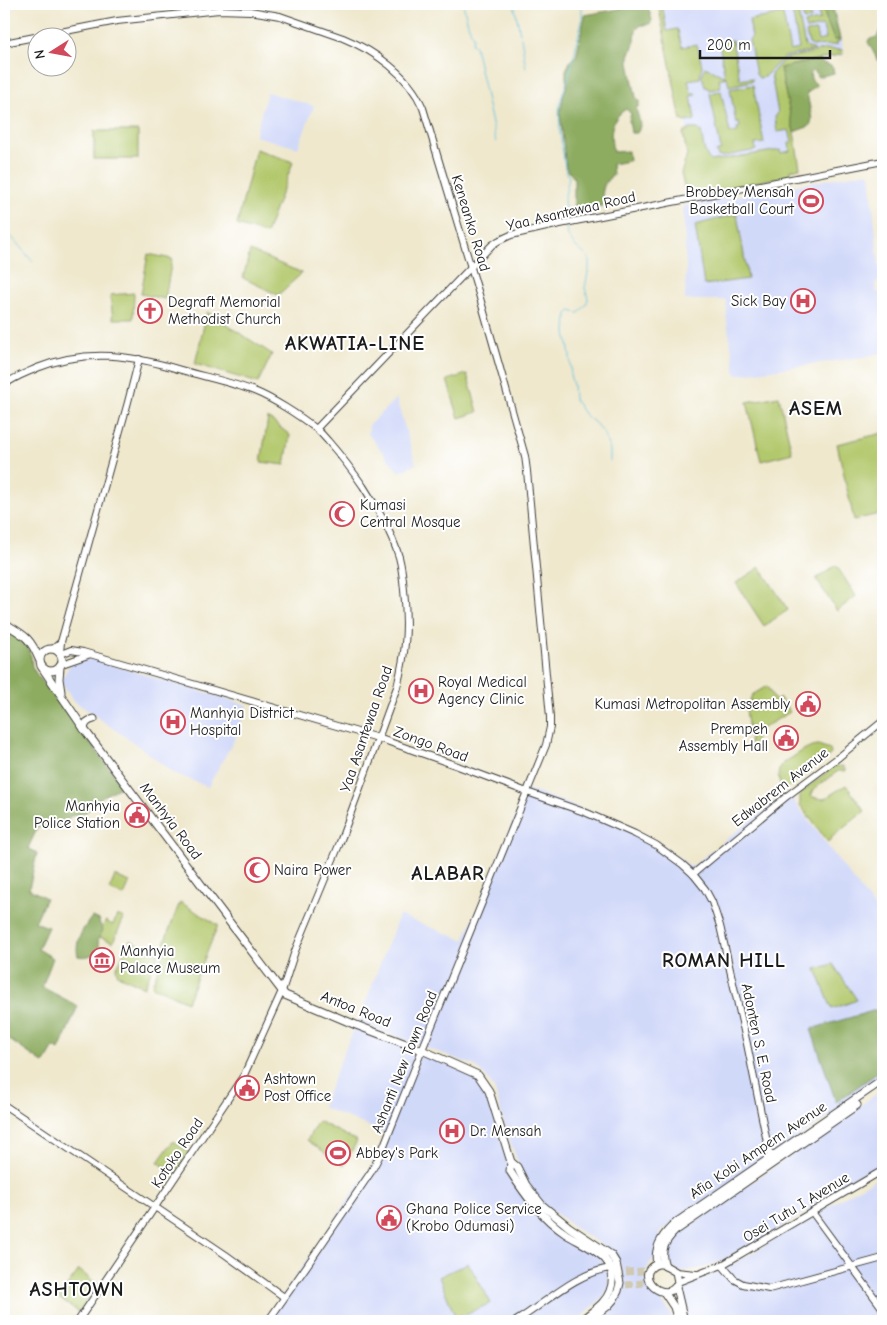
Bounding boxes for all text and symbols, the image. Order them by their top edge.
north arrow [28,28,78,78]
scale bar [700,28,830,60]
text: 200 m [707,36,751,54]
text: N [31,48,49,60]
street label: Keneanko Road [448,173,494,273]
place label: Brobbey Mensah Basketball Court [685,183,795,218]
street label: Yaa Asantewaa Road [504,187,638,235]
sports icon: Brobbey Mensah Basketball Court [798,188,824,214]
hospital icon: Sick Bay [790,288,816,314]
place label: Sick Bay [731,292,786,310]
place label: Degraft Memorial Methodist Church [168,293,281,328]
church icon: Degraft Memorial Methodist Church [137,298,163,324]
district label: AKWATIA-LINE [285,332,425,355]
district label: ASEM [789,397,843,420]
place label: Kumasi Central Mosque [360,496,461,531]
mosque icon: Kumasi Central Mosque [329,501,355,527]
street label: Yaa Asantewaa Road [336,663,396,795]
place label: Royal Medical Agency Clinic [438,673,527,708]
hospital icon: Royal Medical Agency Clinic [408,678,434,704]
public building icon: Kumasi Metropolitan Assembly [795,691,821,717]
place label: Kumasi Metropolitan Assembly [595,695,790,713]
place label: Manhyia District Hospital [190,704,294,739]
hospital icon: Manhyia District Hospital [160,709,186,735]
place label: Prempeh Assembly Hall [679,720,768,755]
street label: Zongo Road [391,722,471,766]
public building icon: Prempeh Assembly Hall [773,725,799,751]
street label: Edwabrem Avenue [728,743,832,830]
street label: Manhyia Road [136,779,206,863]
place label: Manhyia Police Station [34,797,120,832]
public building icon: Manhyia Police Station [124,802,150,828]
mosque icon: Naira Power [244,857,270,883]
place label: Naira Power [274,861,351,879]
district label: ALABAR [411,862,485,885]
place label: Manhyia Palace Museum [120,942,220,977]
museum icon: Manhyia Palace Museum [89,947,115,973]
district label: ROMAN HILL [662,949,786,972]
street label: Adonten S. E. Road [738,982,780,1104]
street label: Antoa Road [318,987,394,1031]
street label: Ashanti New Town Road [367,988,441,1136]
place label: Ashtown Post Office [264,1070,332,1105]
public building icon: Ashtown Post Office [234,1075,260,1101]
street label: Afia Kobi Ampem Avenue [686,1097,830,1203]
street label: Kotoko Road [147,1115,207,1191]
hospital icon: Dr. Mensah [439,1118,465,1144]
place label: Dr. Mensah [470,1122,542,1140]
sports icon: Abbey's Park [325,1140,351,1166]
place label: Abbey's Park [356,1144,439,1162]
street label: Osei Tutu I Avenue [740,1168,853,1246]
place label: Ghana Police Service (Krobo Odumasi) [406,1200,542,1235]
public building icon: Ghana Police Service (Krobo Odumasi) [376,1205,402,1231]
district label: ASHTOWN [30,1278,124,1301]

